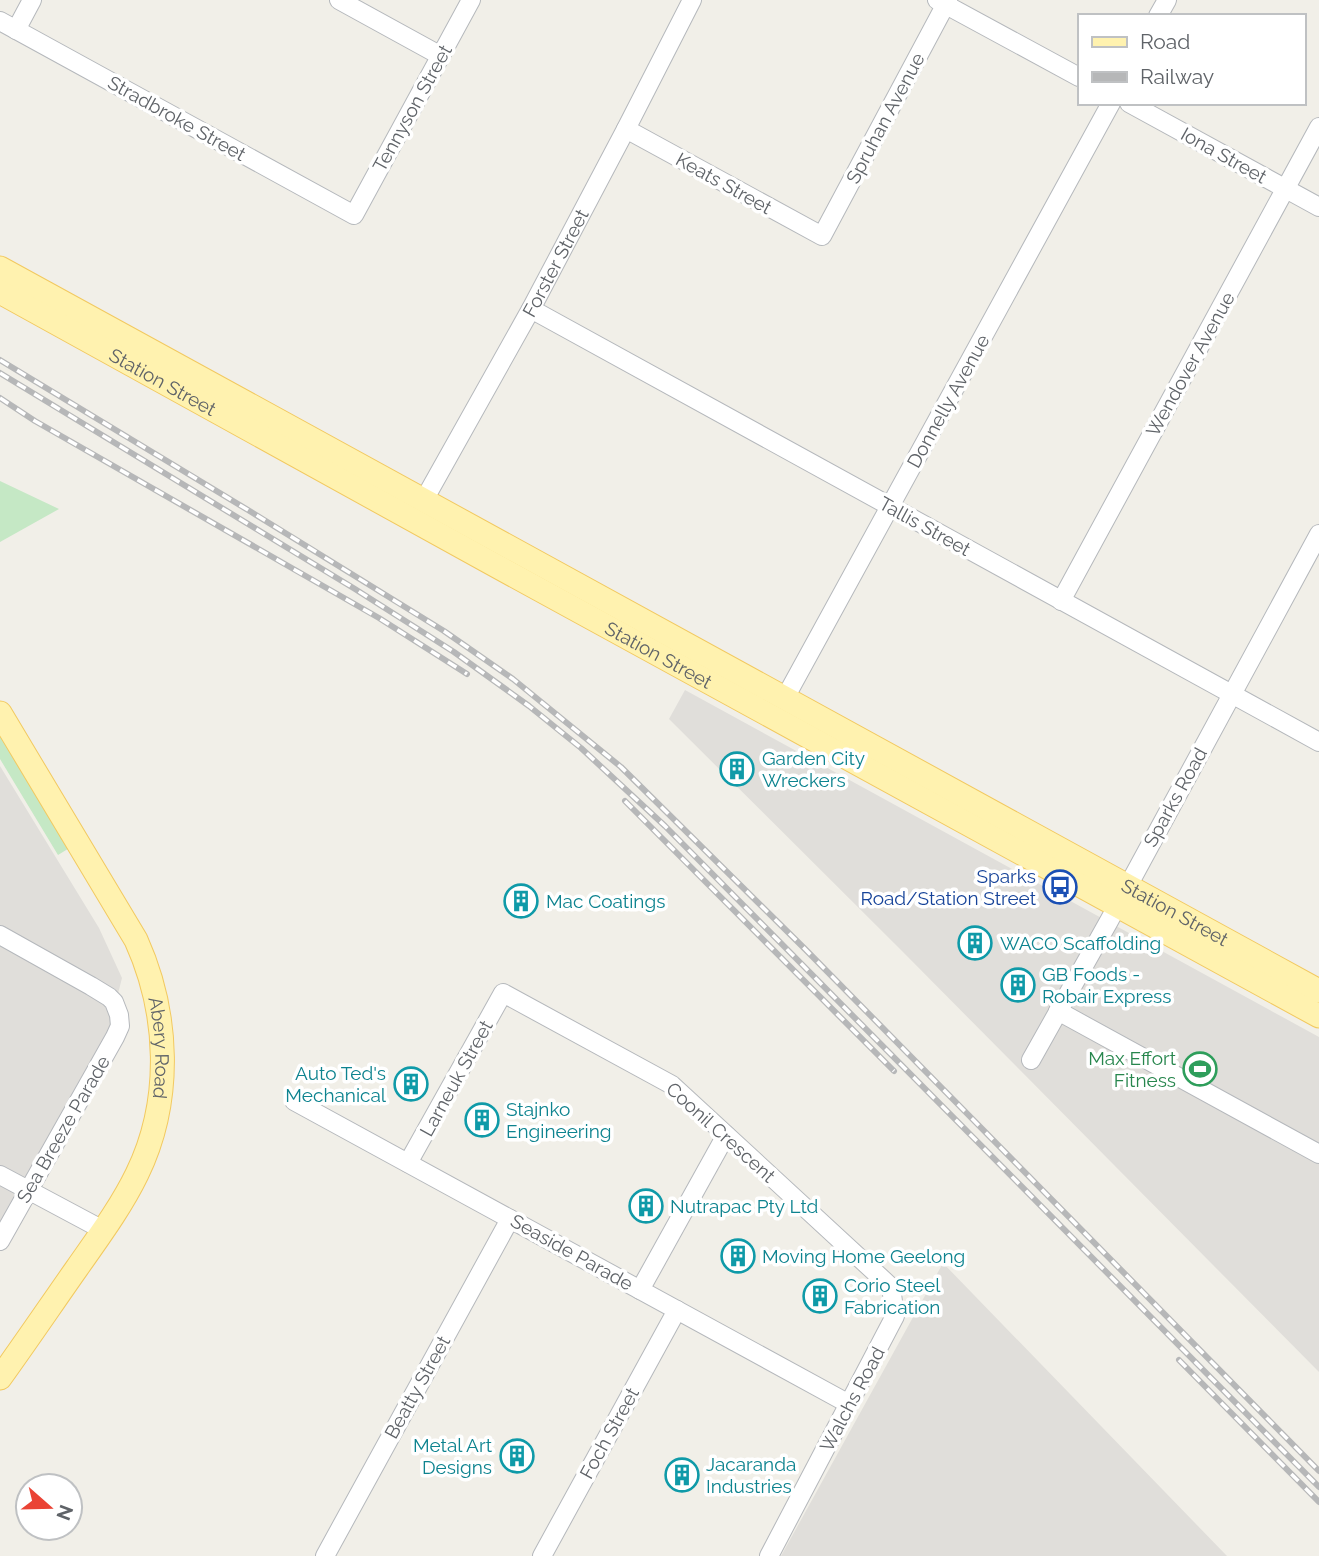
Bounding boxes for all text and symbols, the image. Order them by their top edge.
legend [1078,14,1305,105]
text: Road [1140,29,1190,54]
street label: Tennyson Street [368,40,456,175]
street label: Spruhan Avenue [841,49,929,187]
text: Railway [1140,64,1214,89]
street label: Stradbroke Street [104,71,250,165]
street label: Iona Street [1177,122,1271,188]
street label: Keats Street [672,148,776,219]
street label: Forster Street [518,205,593,321]
street label: Wendover Avenue [1141,288,1239,440]
street label: Donnelly Avenue [902,331,994,471]
street label: Station Street [106,344,221,420]
street label: Tallis Street [875,492,975,560]
street label: Station Street [601,617,717,693]
street label: Sparks Road [1139,744,1211,850]
place label: Garden City Wreckers [762,747,865,791]
building icon: Garden City Wreckers [718,750,756,788]
place label: Sparks Road/Station Street [861,865,1037,909]
bus stop icon: Sparks Road/Station Street [1041,868,1079,906]
street label: Station Street [1118,874,1233,951]
building icon: Mac Coatings [502,882,540,920]
place label: Mac Coatings [546,890,665,912]
building icon: WACO Scaffolding [956,924,994,962]
place label: WACO Scaffolding [1000,932,1161,954]
place label: GB Foods - Robair Express [1042,963,1171,1007]
building icon: GB Foods - Robair Express [999,966,1037,1004]
street label: Abery Road [144,995,173,1100]
street label: Larneuk Street [415,1016,497,1140]
place label: Max Effort Fitness [1088,1047,1177,1091]
sports icon: Max Effort Fitness [1181,1050,1219,1088]
street label: Sea Breeze Parade [12,1052,114,1206]
place label: Auto Ted's Mechanical [285,1062,387,1106]
building icon: Auto Ted's Mechanical [392,1065,430,1103]
street label: Coonil Crescent [662,1077,780,1187]
place label: Stajnko Engineering [506,1098,611,1142]
building icon: Stajnko Engineering [463,1101,501,1139]
building icon: Nutrapac Pty Ltd [627,1187,665,1225]
place label: Nutrapac Pty Ltd [670,1195,818,1217]
street label: Seaside Parade [507,1209,637,1295]
building icon: Moving Home Geelong [719,1237,757,1275]
place label: Moving Home Geelong [762,1245,965,1267]
place label: Corio Steel Fabrication [844,1274,941,1318]
building icon: Corio Steel Fabrication [801,1277,839,1315]
street label: Beatty Street [380,1331,455,1442]
street label: Walchs Road [815,1343,889,1455]
street label: Foch Street [575,1383,643,1482]
place label: Metal Art Designs [413,1434,493,1478]
building icon: Metal Art Designs [498,1437,536,1475]
place label: Jacaranda Industries [706,1453,796,1497]
building icon: Jacaranda Industries [663,1456,701,1494]
north arrow [14,1472,84,1542]
text: N [52,1502,78,1523]

